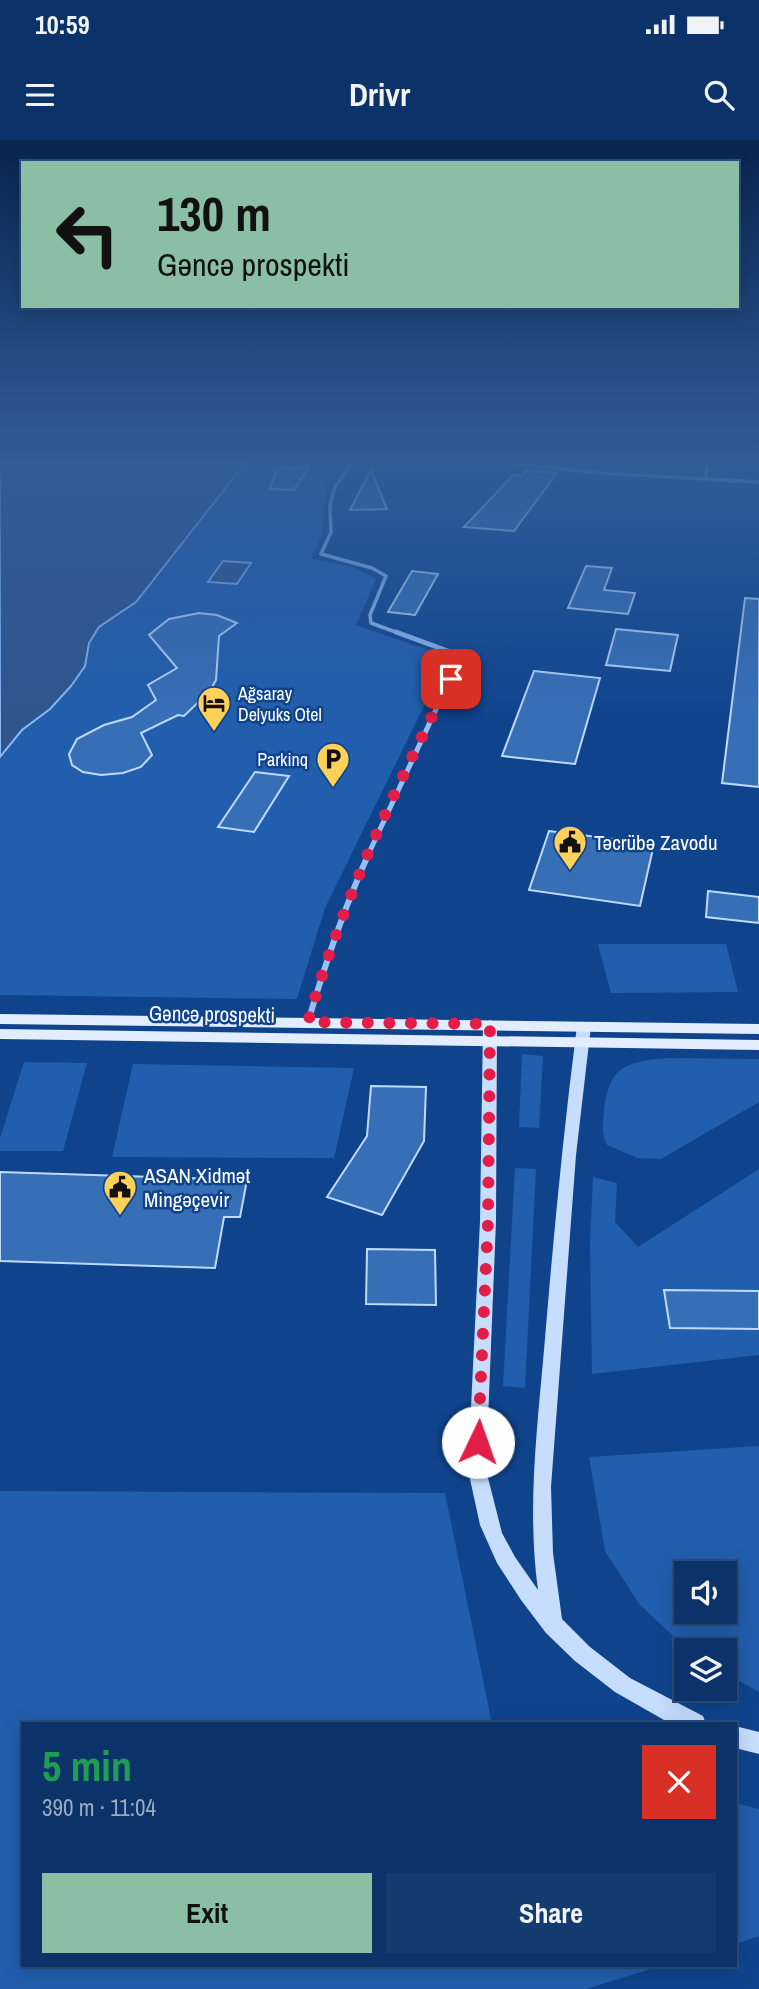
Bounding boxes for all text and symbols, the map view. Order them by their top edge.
text: 10:59 [35,7,90,42]
text: Drivr [349,73,410,116]
icon: menu [21,76,59,114]
icon: search [700,76,738,114]
text: 130 m [157,180,271,246]
icon: left [42,189,133,280]
text: Gəncə prospekti [157,243,350,286]
pin [421,649,481,709]
icon: arrive [432,660,470,698]
place label: Ağsaray Delyuks Otel [237,681,322,727]
hotel icon: Ağsaray Delyuks Otel [195,684,233,733]
parking icon: Parkinq [314,740,352,789]
place label: Parkinq [257,747,308,772]
public building icon: Təcrübə Zavodu [551,823,589,872]
place label: Təcrübə Zavodu [594,828,717,857]
street label: Gəncə prospekti [149,998,275,1030]
place label: ASAN Xidmət Mingəçevir [143,1161,250,1214]
public building icon: ASAN Xidmət Mingəçevir [101,1168,139,1217]
position arrow [441,1405,515,1479]
map controls [674,1561,737,1701]
button: sound [674,1561,737,1624]
button: layers [674,1638,737,1701]
text: 5 min [42,1738,132,1794]
button: close [642,1745,716,1819]
text: 390 m · 11:04 [42,1792,156,1823]
button: Exit [42,1873,372,1953]
button: Share [386,1873,716,1953]

